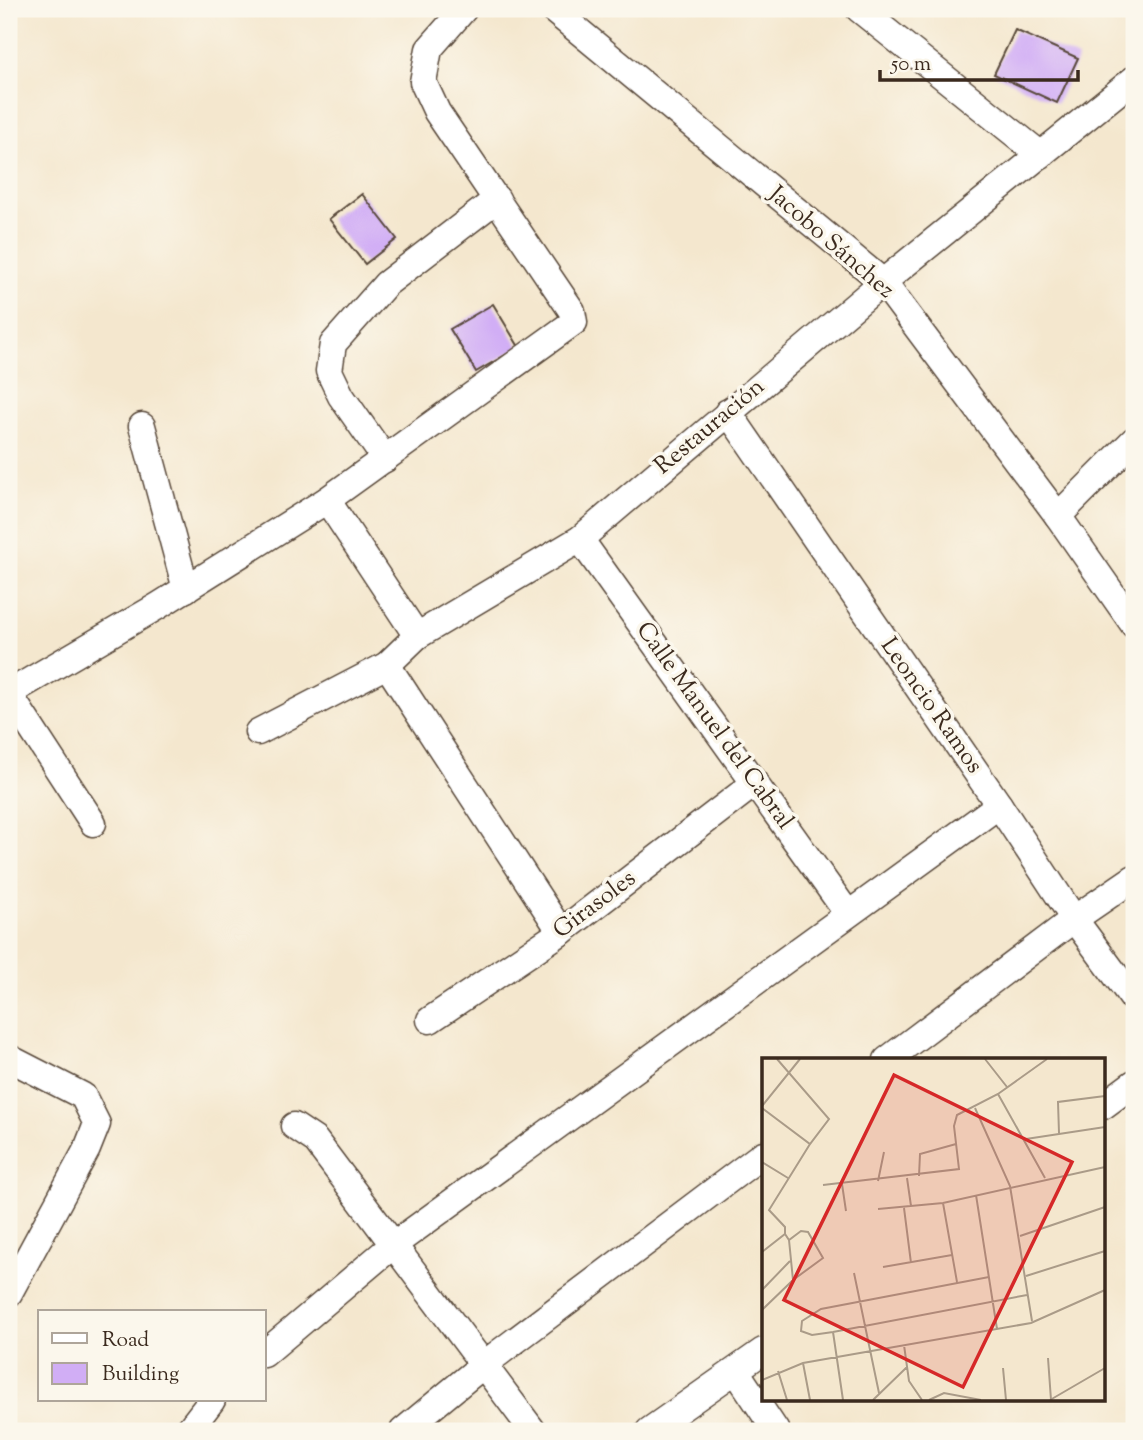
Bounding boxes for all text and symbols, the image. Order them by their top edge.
scale bar [880,38,1078,82]
text: 50 m [890,50,931,80]
street label: Jacobo Sánchez [759,177,901,307]
street label: Restauración [648,371,772,483]
street label: Calle Manuel del Cabral [627,615,801,837]
street label: Leoncio Ramos [871,631,991,781]
street label: Girasoles [546,863,644,947]
inset map [762,1058,1104,1402]
legend [38,1310,266,1402]
text: Road [102,1326,149,1356]
text: Building [102,1360,179,1390]

